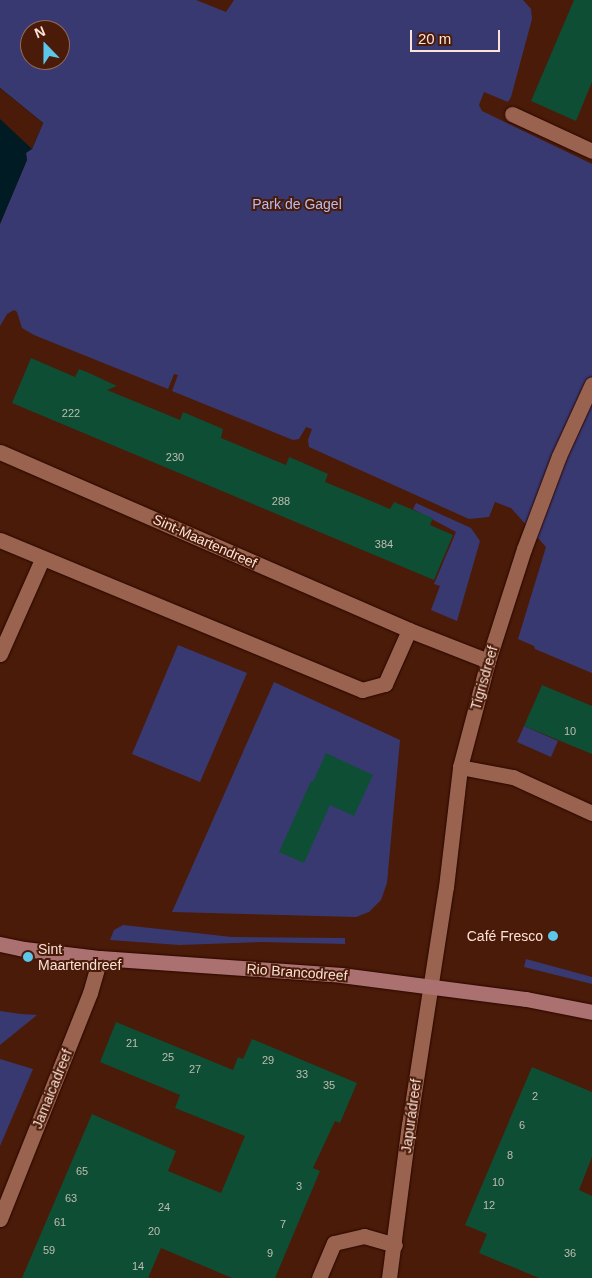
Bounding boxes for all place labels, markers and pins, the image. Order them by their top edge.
place label: Café Fresco [467,928,543,944]
marker: Café Fresco [547,930,559,942]
place label: Sint Maartendreef [38,941,121,974]
marker: Sint Maartendreef [22,951,34,963]

